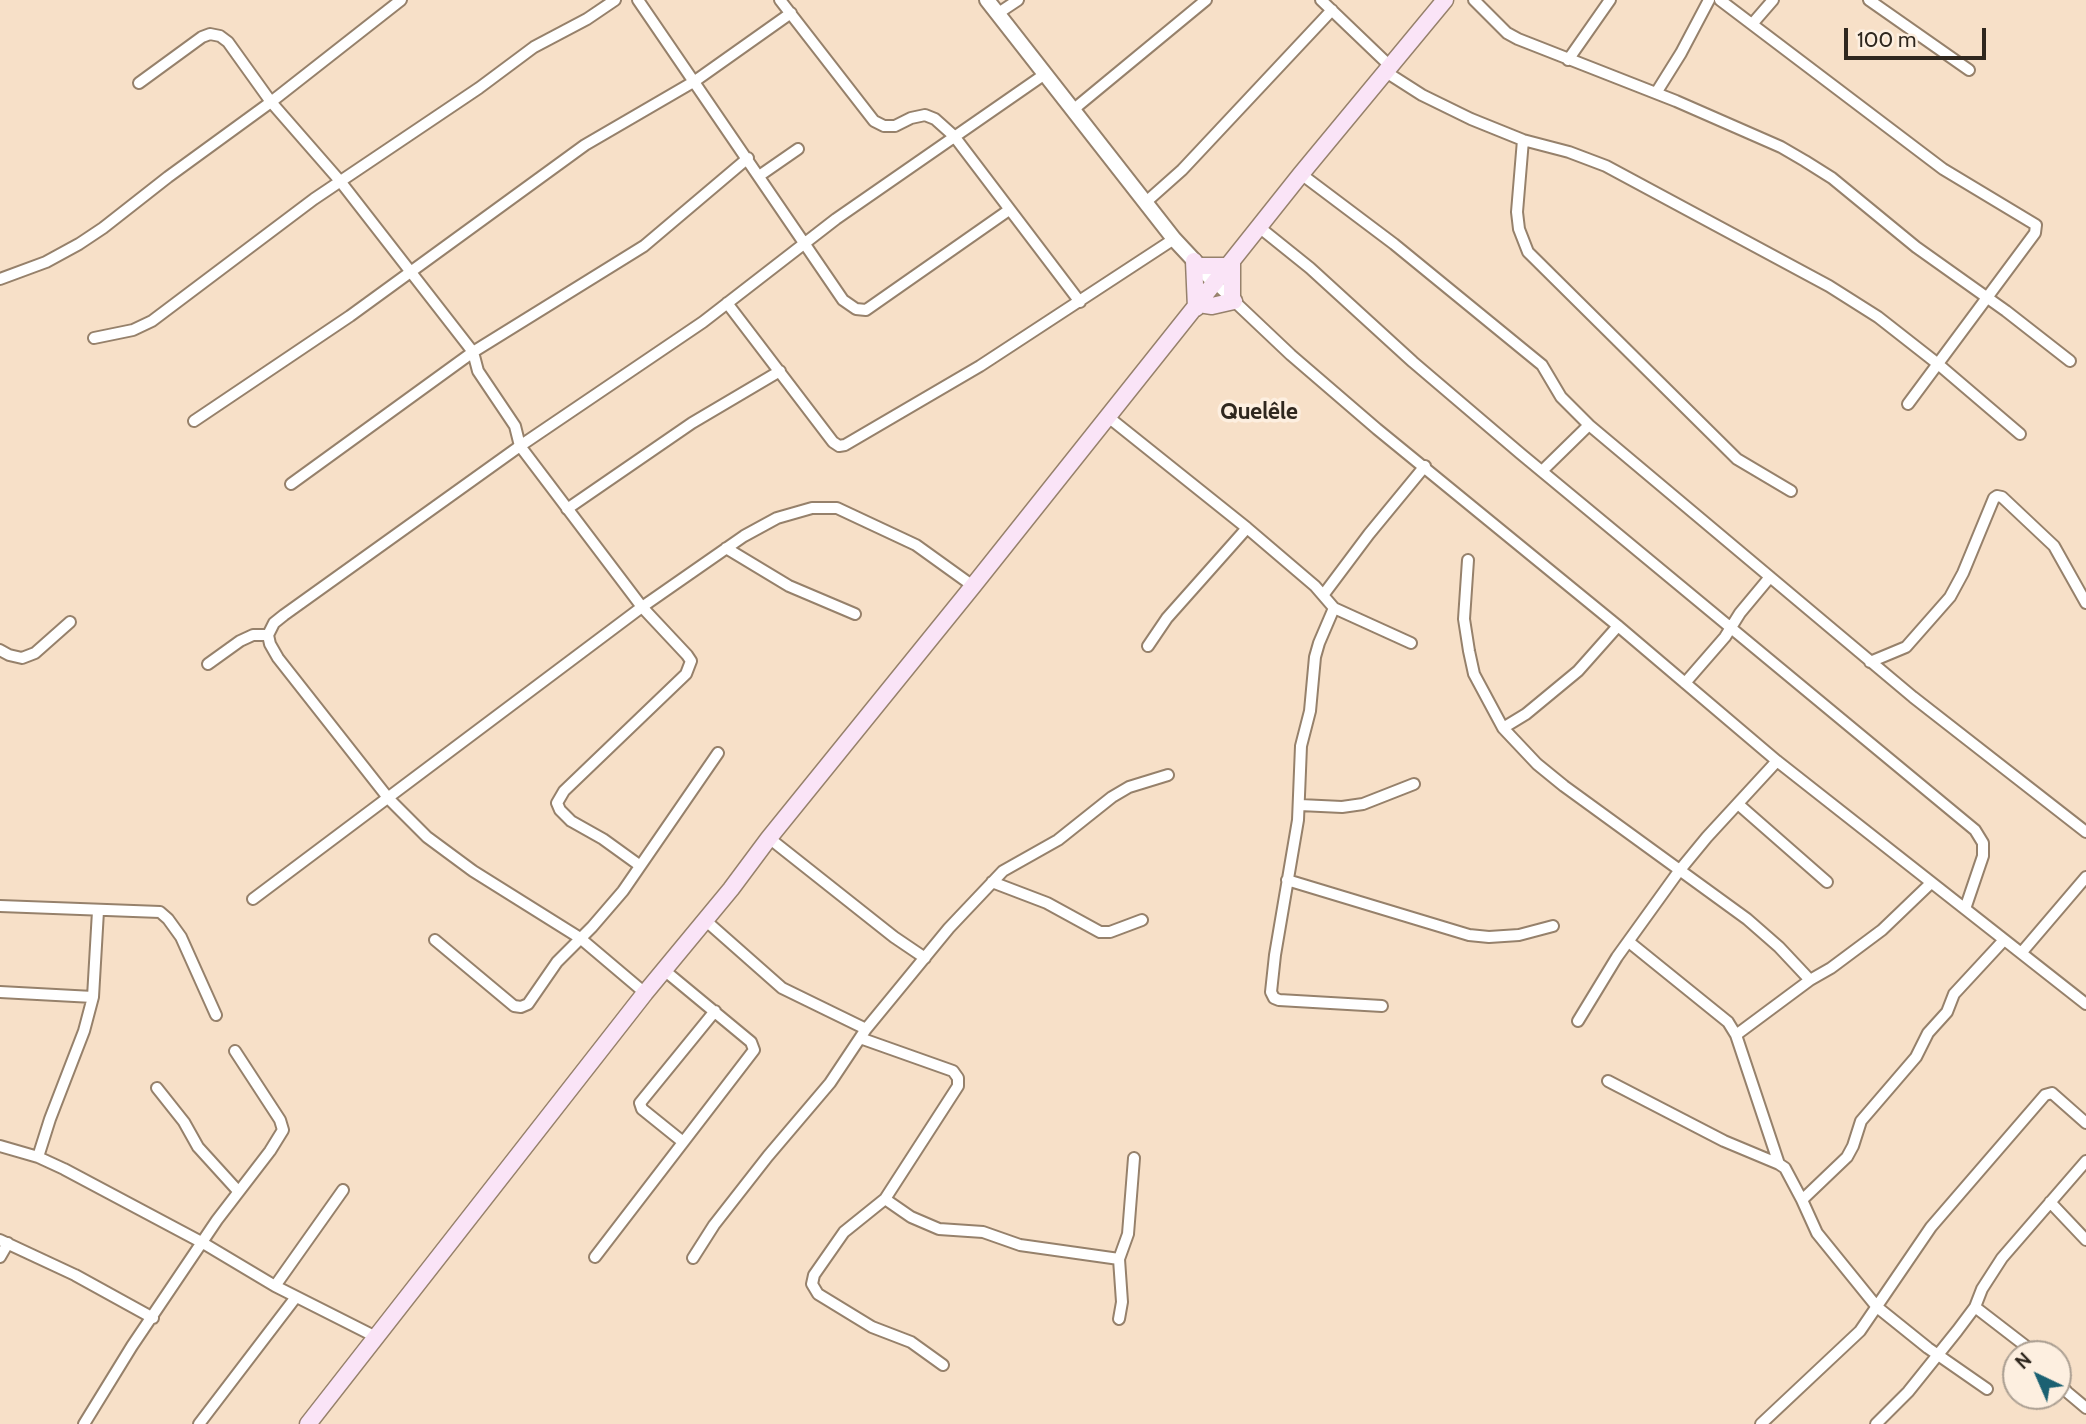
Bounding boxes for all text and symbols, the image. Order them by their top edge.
scale bar [1848,14,1990,58]
text: 100 m [1857,27,1916,52]
district label: Quelêle [1220,398,1298,426]
north arrow [2002,1340,2072,1410]
text: N [2011,1348,2036,1374]

